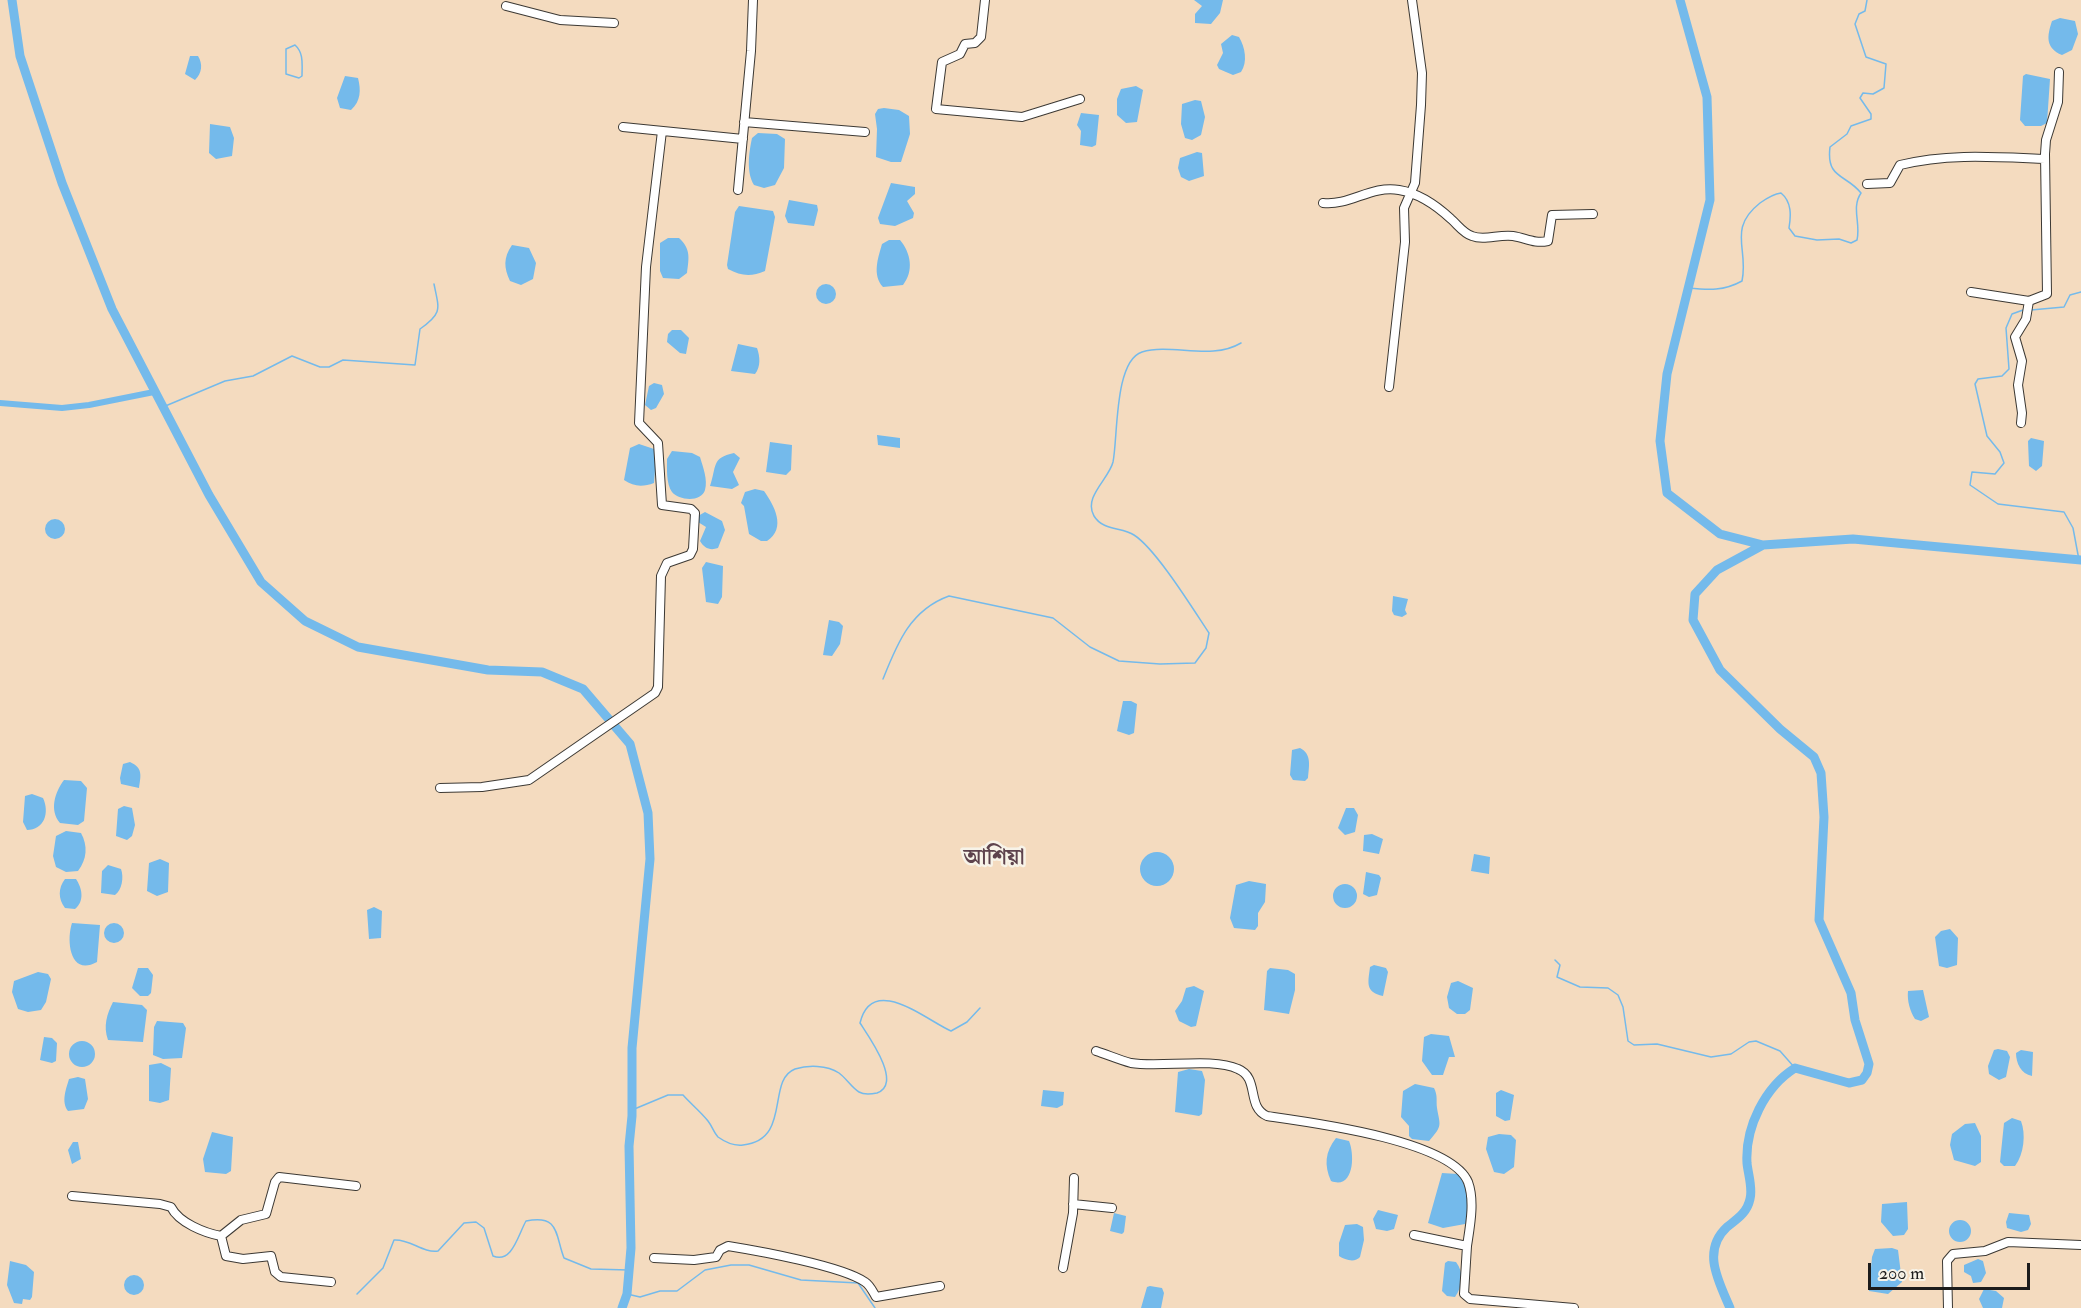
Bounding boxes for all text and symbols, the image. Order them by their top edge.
district label: আশিয়া [963,846,1025,872]
scale bar [1871,1251,2033,1289]
text: 200 m [1879,1262,1924,1285]

